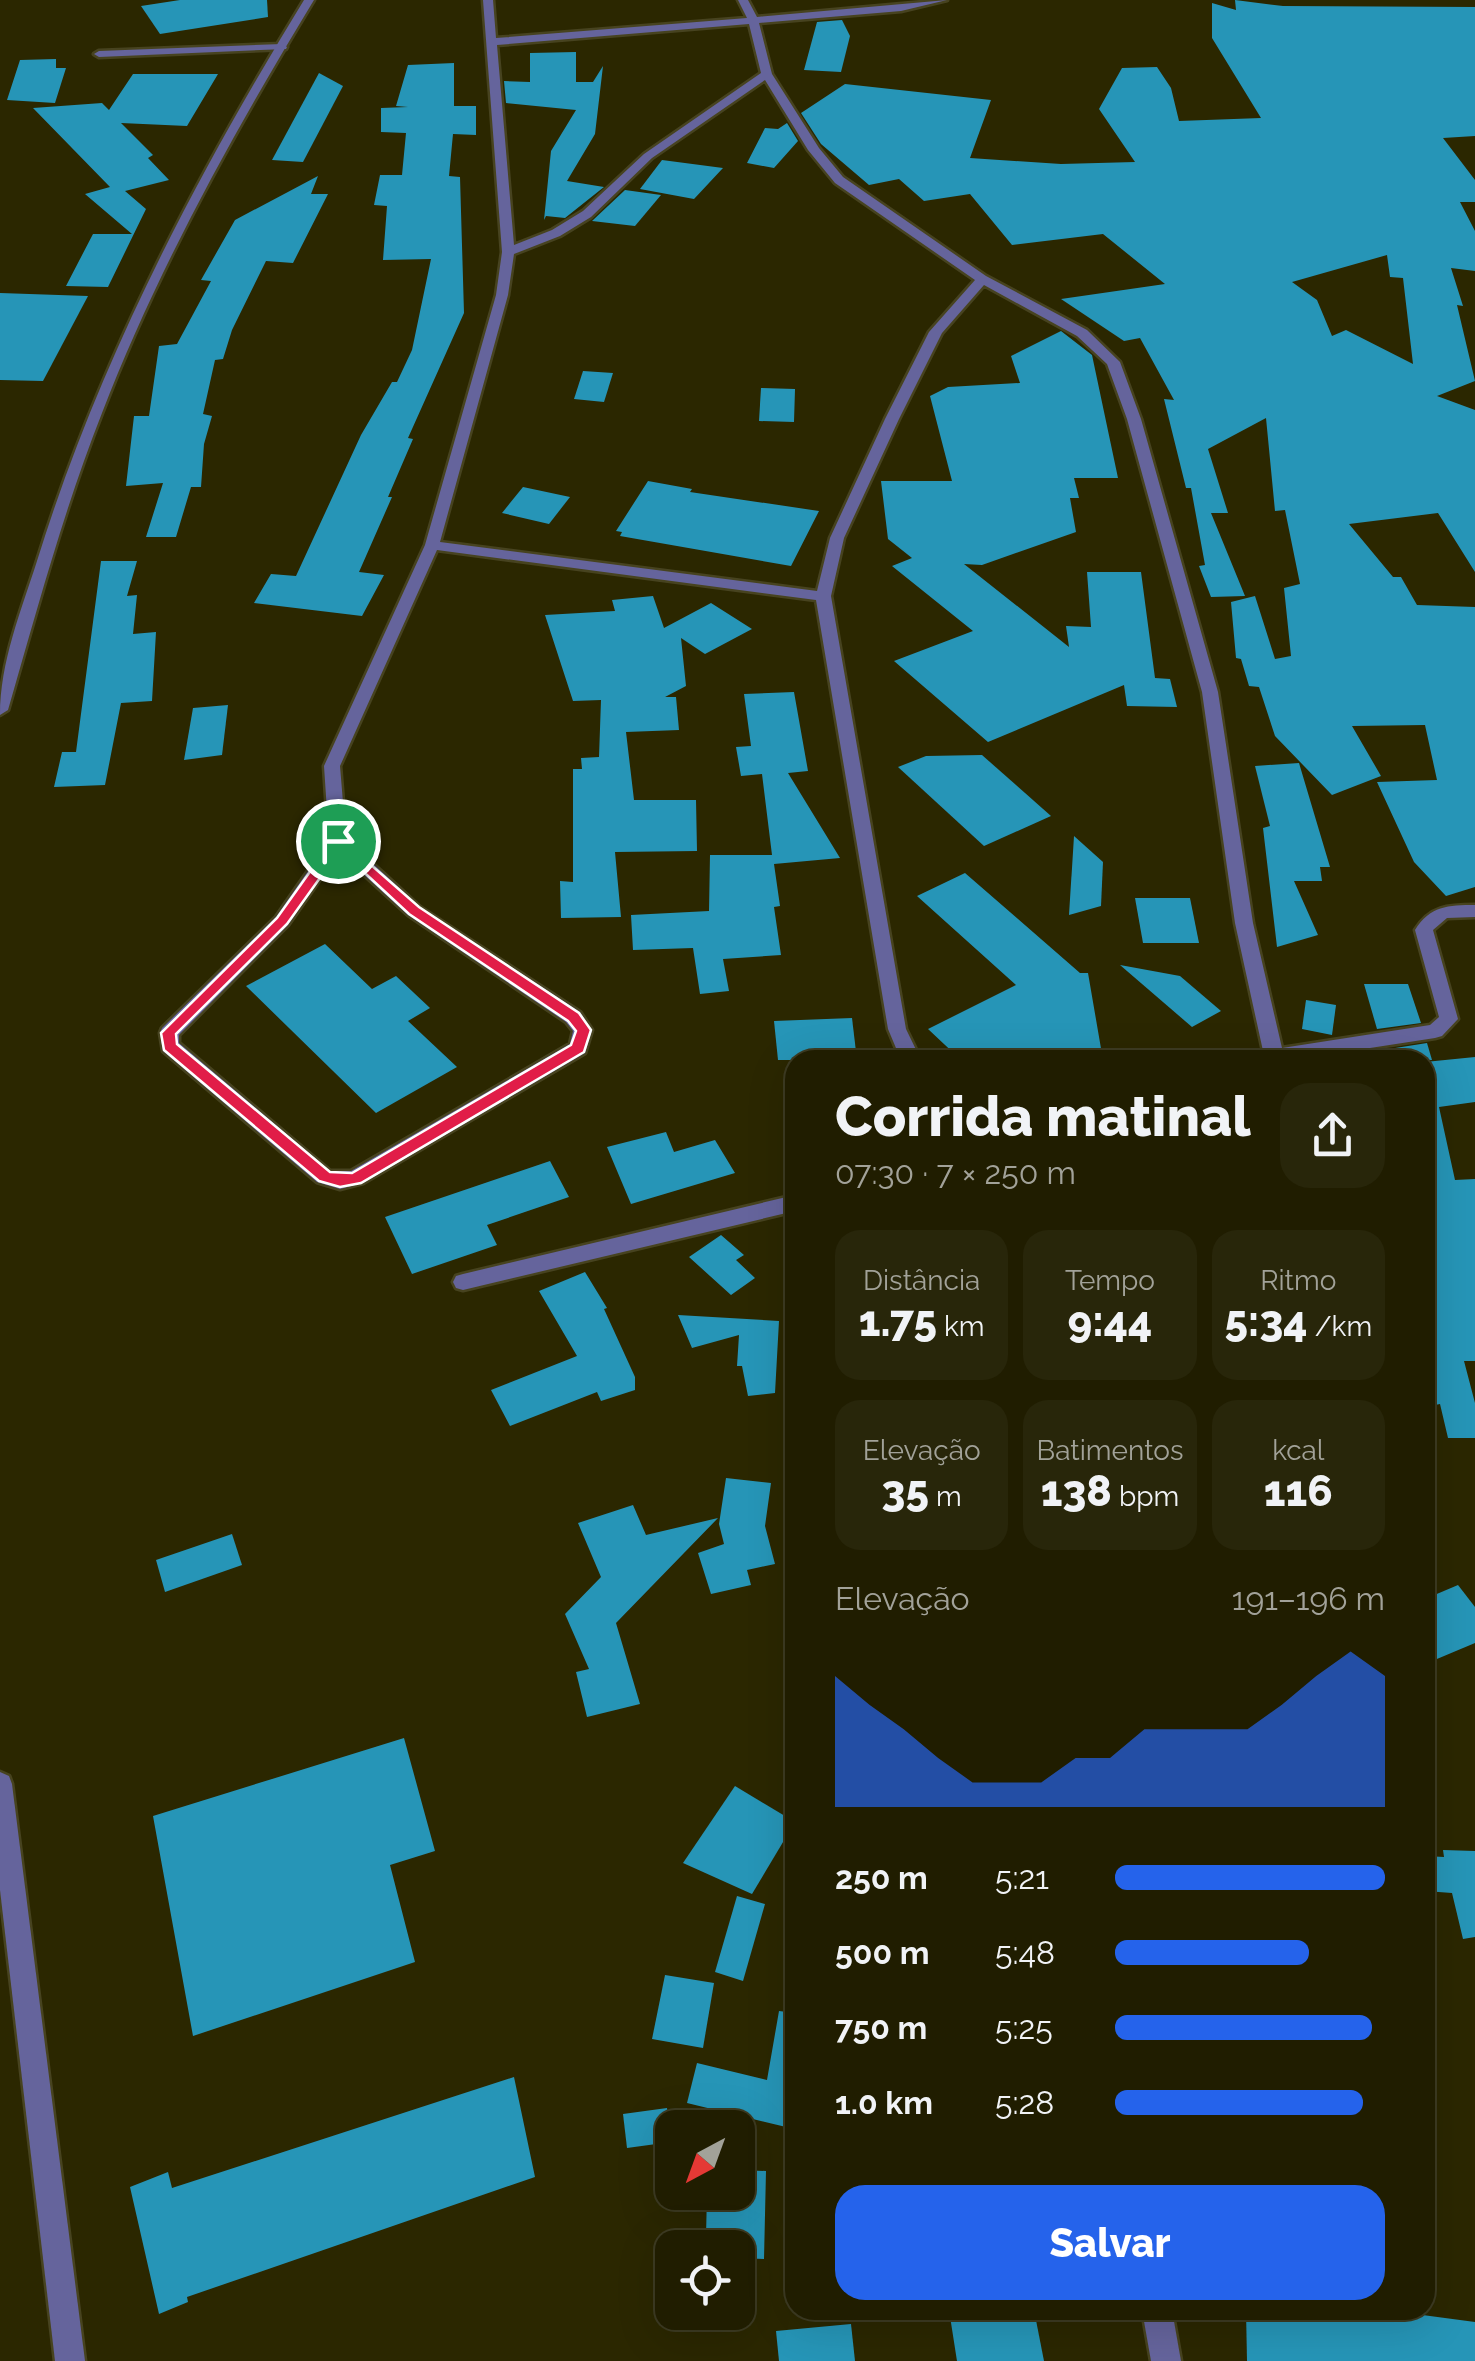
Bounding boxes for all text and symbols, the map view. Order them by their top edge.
pin [296,799,381,884]
icon: arrive [311,814,366,869]
button: share [1280,1083,1385,1188]
text: Corrida matinal [835,1084,1251,1149]
text: 07:30 · 7 × 250 m [835,1154,1076,1191]
text: Distância [863,1264,980,1297]
text: Tempo [1065,1264,1155,1297]
text: Ritmo [1260,1264,1336,1297]
text: 1.75 [859,1297,937,1346]
text: 9:44 [1068,1297,1152,1346]
text: 5:34 [1224,1297,1308,1346]
text: km [937,1310,985,1343]
text: /km [1308,1310,1372,1343]
text: Elevação [863,1434,981,1467]
text: Batimentos [1037,1434,1183,1467]
text: kcal [1272,1434,1324,1467]
text: 35 [882,1467,929,1516]
text: 138 [1041,1467,1112,1516]
text: 116 [1264,1467,1333,1516]
text: m [929,1480,962,1513]
text: bpm [1112,1480,1179,1513]
text: Elevação [835,1580,970,1617]
text: 191–196 m [1232,1580,1385,1617]
text: 250 m [835,1859,928,1896]
text: 5:21 [995,1859,1049,1896]
text: 500 m [835,1934,930,1971]
text: 5:48 [995,1934,1055,1971]
text: 750 m [835,2009,927,2046]
text: 5:25 [995,2009,1053,2046]
text: 1.0 km [835,2084,933,2121]
text: 5:28 [995,2084,1054,2121]
north arrow [655,2110,755,2210]
map controls [655,2110,755,2330]
button: Salvar [835,2185,1385,2300]
button: locate [655,2230,755,2330]

